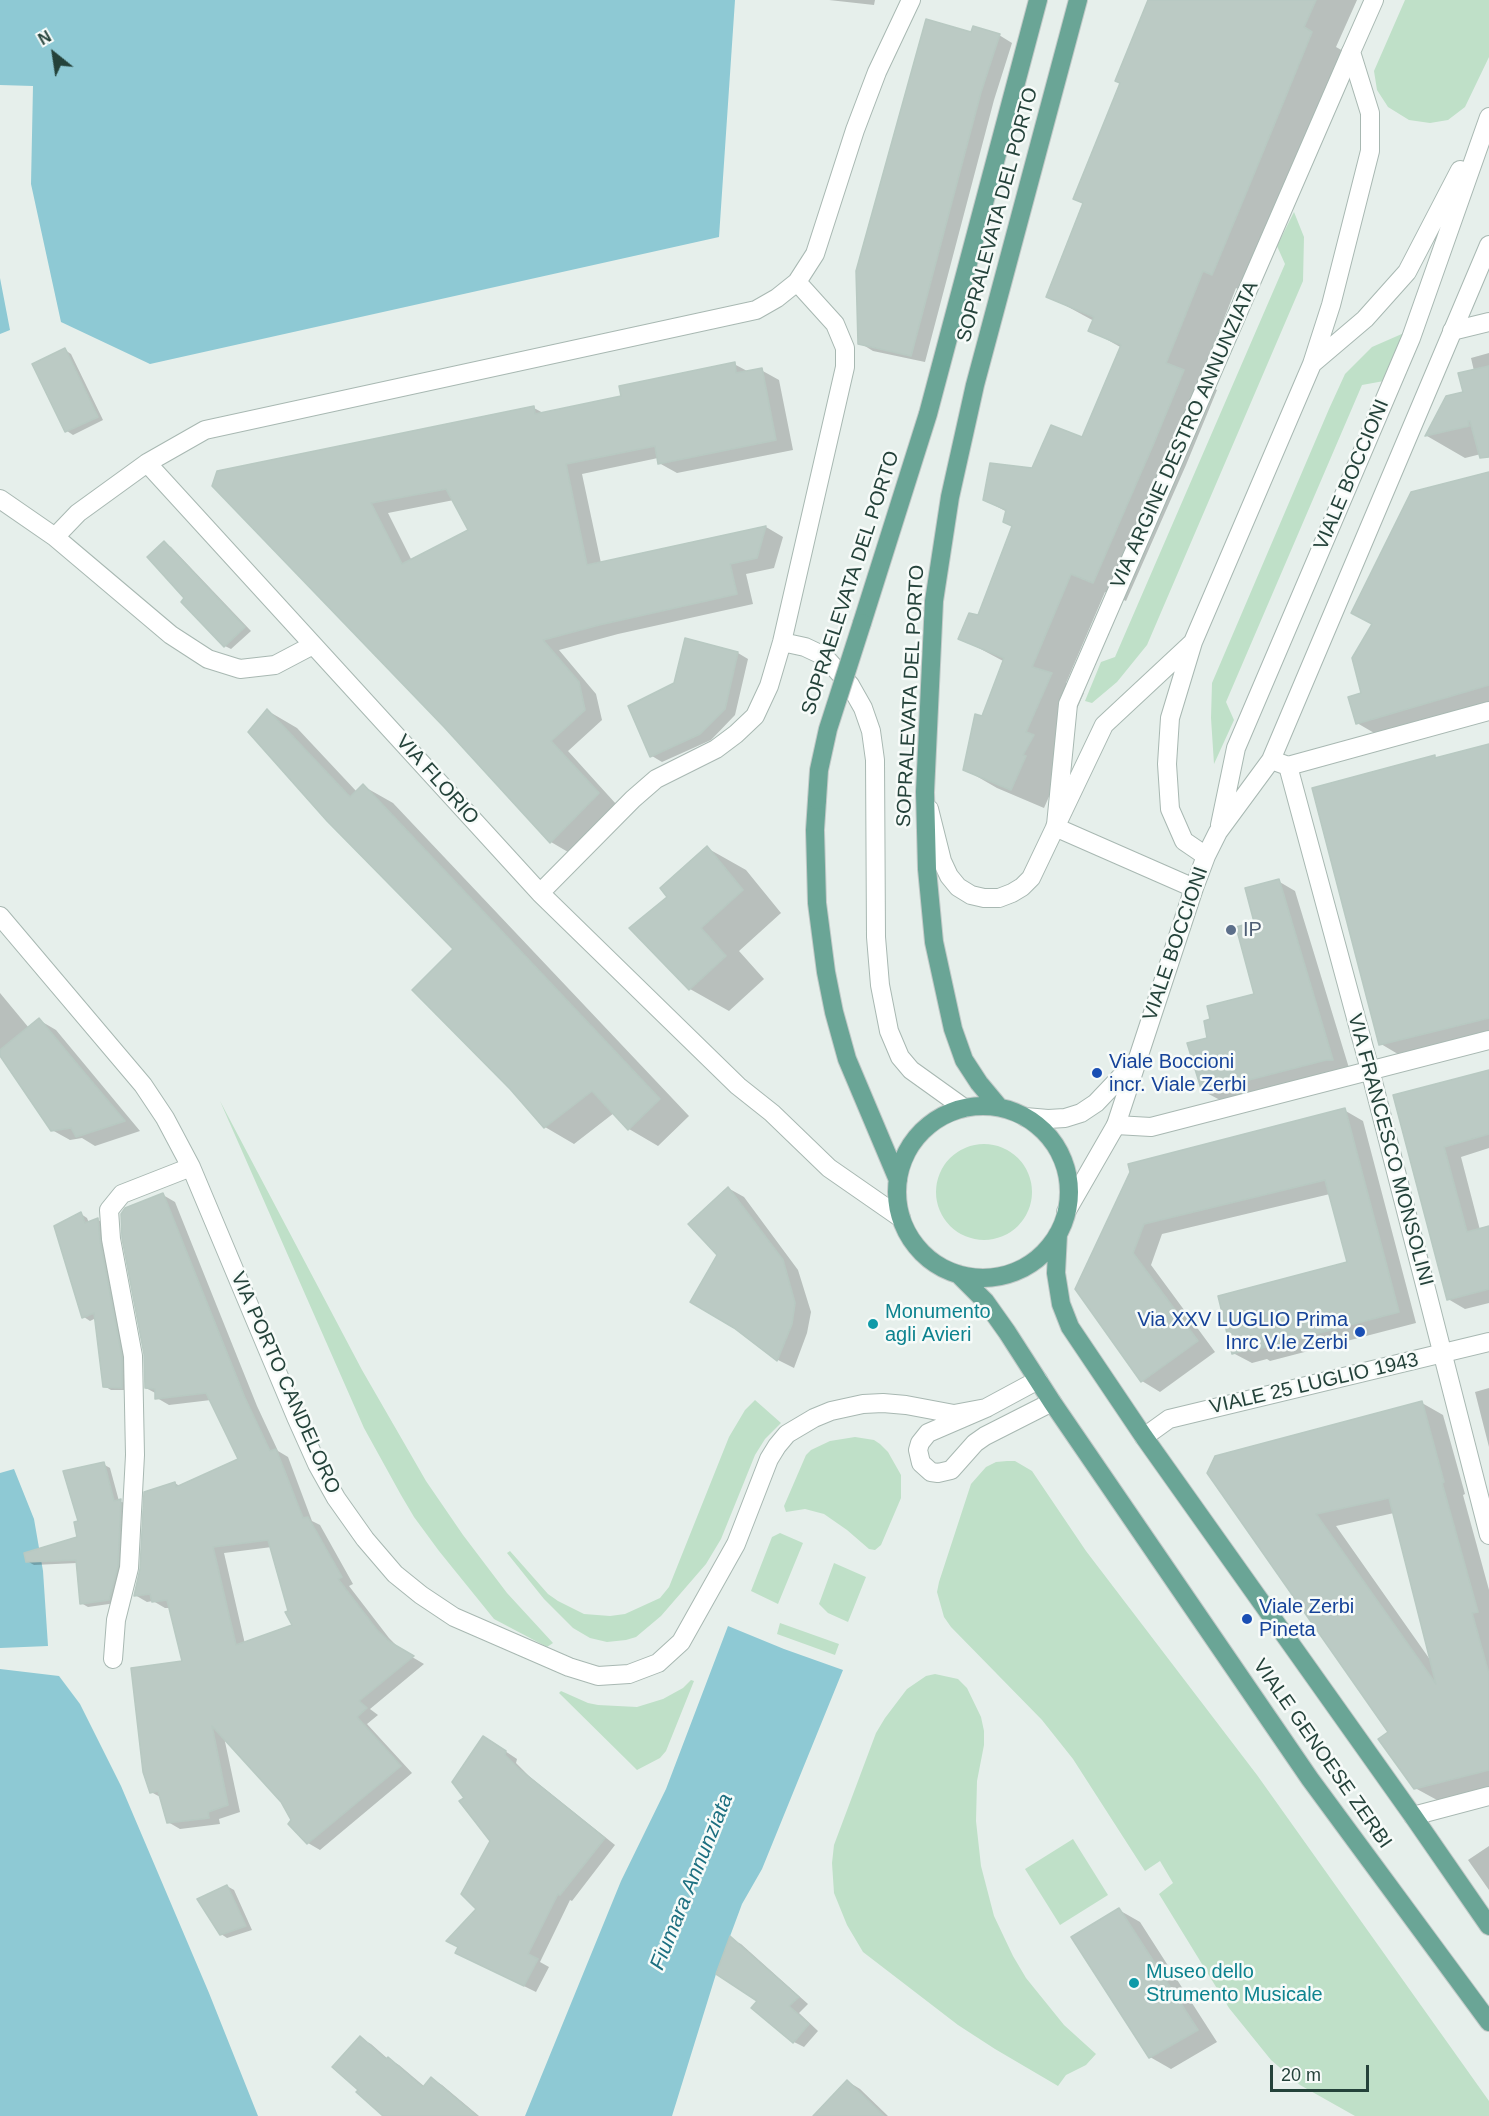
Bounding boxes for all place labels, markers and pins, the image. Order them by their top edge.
place label: IP [1243,918,1262,942]
marker: IP [1224,923,1238,937]
place label: Viale Boccioni incr. Viale Zerbi [1109,1050,1246,1097]
marker: Viale Boccioni incr. Viale Zerbi [1090,1066,1104,1080]
place label: Monumento agli Avieri [885,1300,991,1347]
place label: Via XXV LUGLIO Prima Inrc V.le Zerbi [1137,1308,1348,1355]
marker: Monumento agli Avieri [866,1317,880,1331]
marker: Via XXV LUGLIO Prima Inrc V.le Zerbi [1353,1325,1367,1339]
place label: Viale Zerbi Pineta [1259,1595,1354,1642]
marker: Viale Zerbi Pineta [1240,1612,1254,1626]
place label: Museo dello Strumento Musicale [1146,1960,1323,2007]
marker: Museo dello Strumento Musicale [1127,1976,1141,1990]

